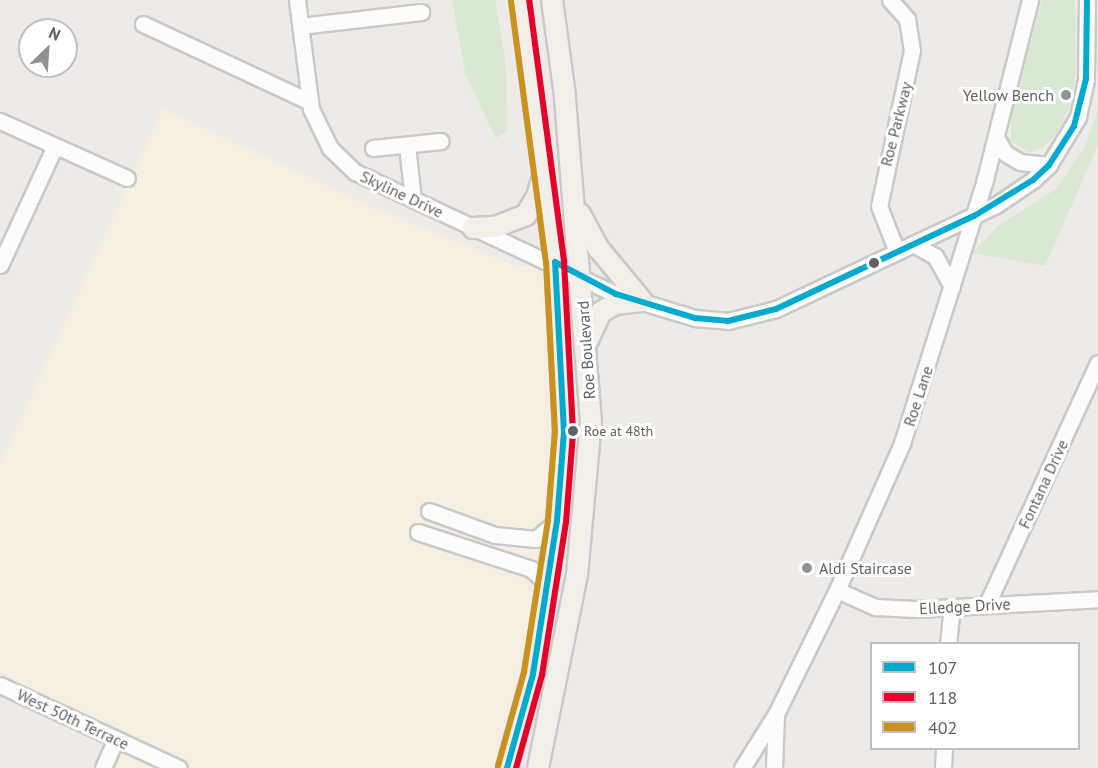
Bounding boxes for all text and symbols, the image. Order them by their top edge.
north arrow [18,18,78,78]
text: N [46,22,64,45]
street label: Roe Parkway [876,80,916,168]
place label: Yellow Bench [962,85,1054,105]
marker: Yellow Bench [1059,88,1073,102]
street label: Skyline Drive [357,166,447,222]
unlabelled marker [868,257,880,269]
street label: Roe Boulevard [573,300,599,400]
street label: Roe Lane [899,363,937,429]
place label: Roe at 48th [584,423,653,439]
marker: Roe at 48th [567,425,579,437]
street label: Fontana Drive [1014,437,1072,531]
place label: Aldi Staircase [819,558,912,578]
marker: Aldi Staircase [800,561,814,575]
street label: Elledge Drive [919,594,1011,618]
legend [870,642,1080,750]
text: 107 [928,656,957,679]
street label: West 50th Terrace [14,685,132,753]
text: 118 [928,686,957,709]
text: 402 [928,716,957,739]

